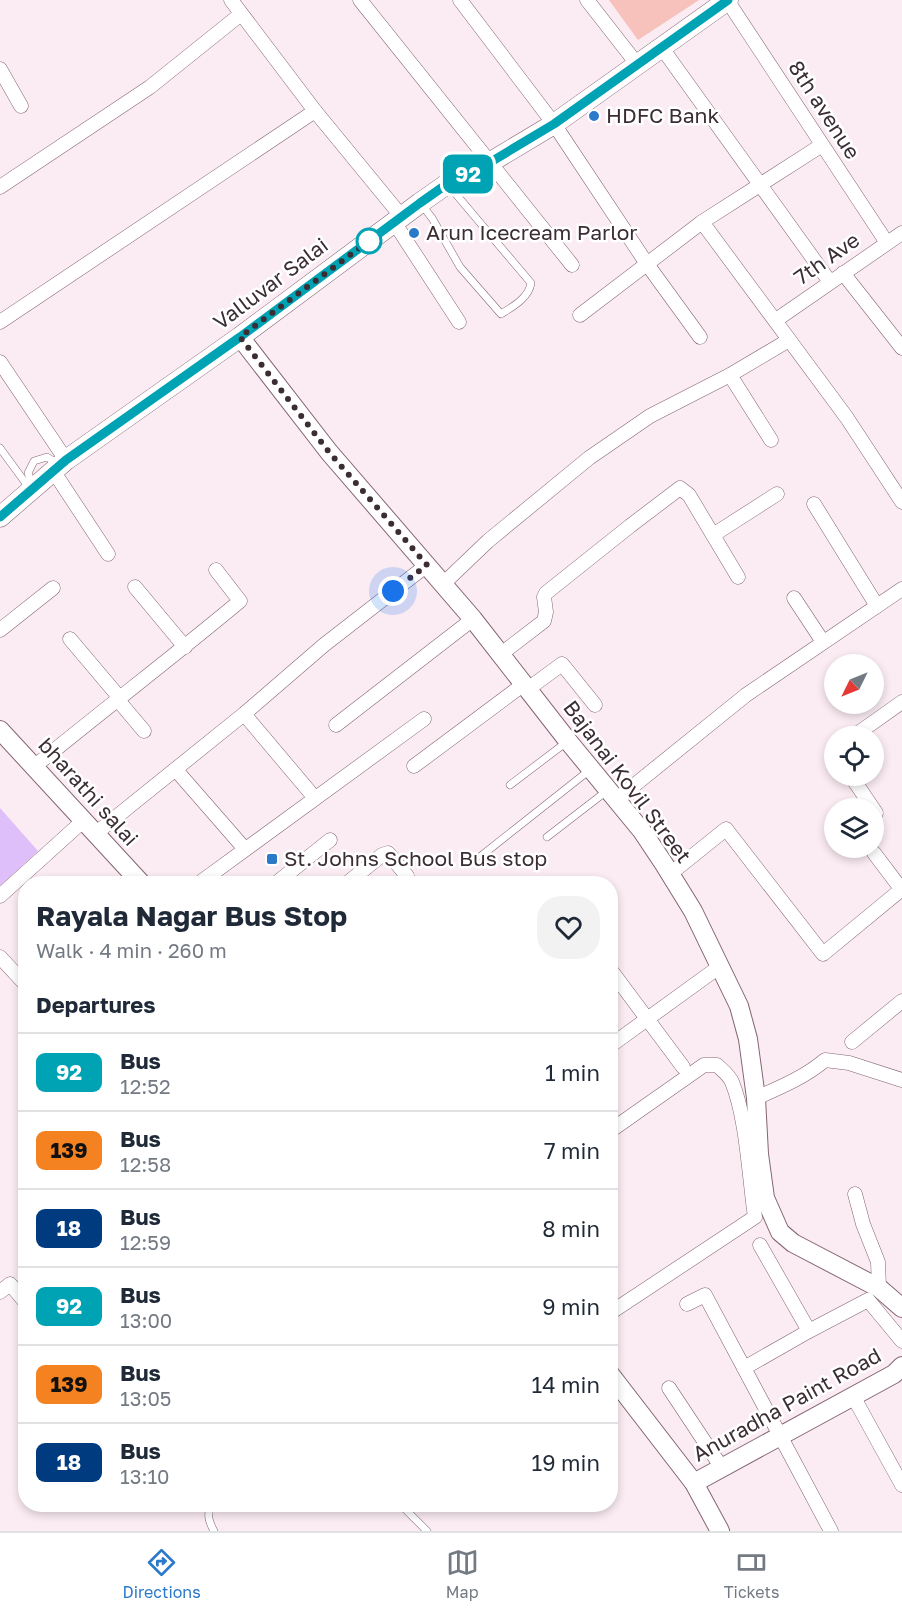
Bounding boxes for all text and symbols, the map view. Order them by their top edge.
street label: 8th avenue [783,55,866,164]
place label: HDFC Bank [606,102,719,128]
marker: HDFC Bank [587,109,601,123]
line badge: 92 [441,154,495,194]
text: 92 [455,161,481,187]
place label: Arun Icecream Parlor [426,219,638,245]
marker: Arun Icecream Parlor [407,226,421,240]
street label: 7th Ave [789,226,864,290]
unlabelled marker [356,228,382,254]
street label: Valluvar Salai [208,232,333,335]
your location [378,576,408,606]
north arrow [824,654,884,714]
map controls [824,654,884,858]
street label: Bajanai Kovil Street [558,695,697,868]
button: locate [824,726,884,786]
street label: bharathi salai [33,732,144,851]
button: layers [824,798,884,858]
place label: St. Johns School Bus stop [284,845,547,871]
marker: St. Johns School Bus stop [265,852,279,866]
button: heart [537,896,600,959]
text: Rayala Nagar Bus Stop [36,899,347,932]
text: Walk · 4 min · 260 m [36,938,227,962]
text: Departures [36,991,155,1018]
text: Bus [120,1047,161,1074]
text: 92 [56,1059,82,1085]
text: 1 min [545,1059,600,1086]
text: 12:52 [120,1074,171,1098]
text: Bus [120,1125,161,1152]
text: 139 [51,1137,87,1163]
text: 7 min [544,1137,600,1164]
text: 12:58 [120,1152,171,1176]
text: Bus [120,1203,161,1230]
text: 18 [57,1215,81,1241]
text: 8 min [542,1215,600,1242]
text: 12:59 [120,1230,171,1254]
text: Bus [120,1281,161,1308]
text: 92 [56,1293,82,1319]
text: 9 min [542,1293,600,1320]
text: 13:00 [120,1308,172,1332]
street label: Anuradha Paint Road [688,1342,885,1467]
text: Bus [120,1359,161,1386]
text: 139 [51,1371,87,1397]
text: 14 min [532,1371,600,1398]
text: 13:05 [120,1386,171,1410]
text: Bus [120,1437,161,1464]
text: 18 [57,1449,81,1475]
text: 19 min [532,1449,600,1476]
text: 13:10 [120,1464,170,1488]
tab: Directions [123,1546,201,1602]
tab: Map [446,1546,479,1602]
tab: Tickets [724,1546,780,1602]

